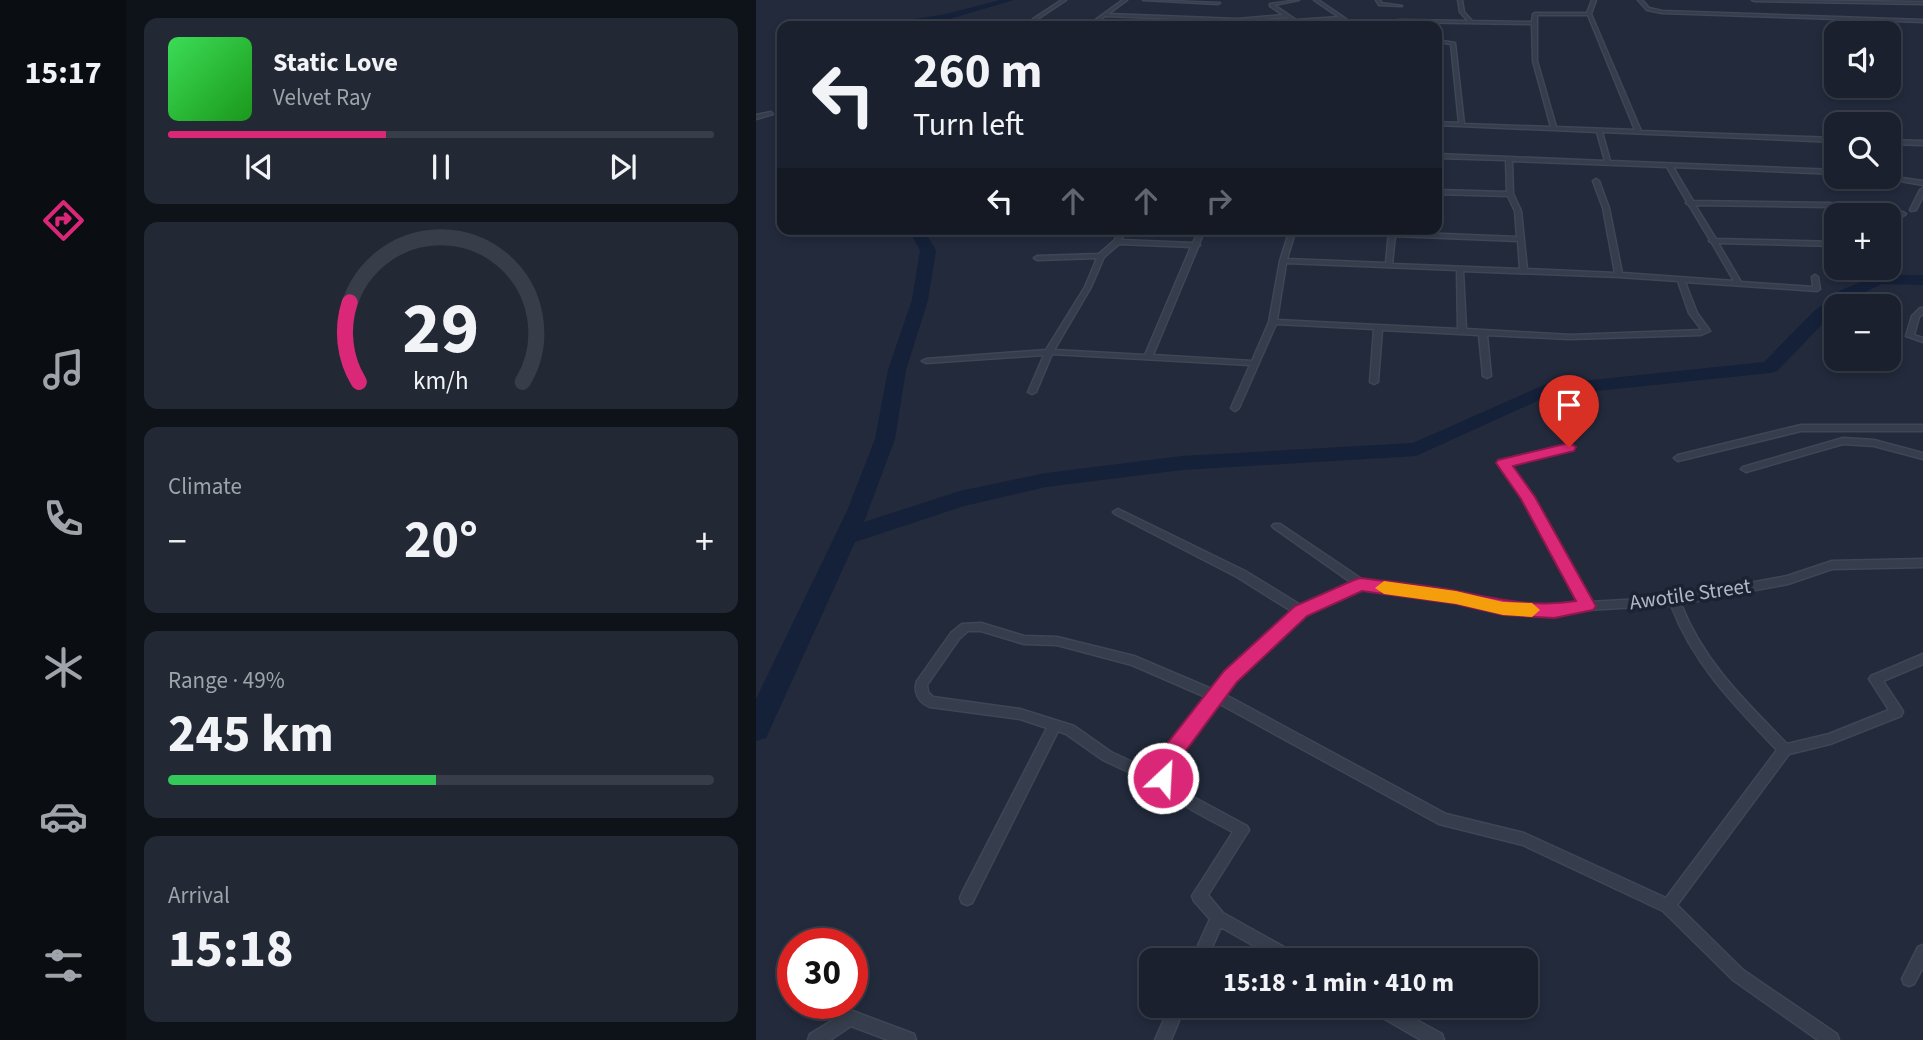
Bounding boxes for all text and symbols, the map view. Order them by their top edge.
map controls [1824,21,1901,371]
button: sound [1824,21,1901,98]
text: 260 m [913,37,1042,107]
text: Static Love [273,44,398,81]
icon: left [798,49,889,140]
text: 15:17 [24,50,102,96]
text: Velvet Ray [273,81,371,114]
text: Turn left [913,102,1024,148]
button: search [1824,112,1901,189]
icon: previous [240,148,278,186]
icon: pause [422,148,460,186]
icon: next [604,148,642,186]
icon: left [981,182,1019,220]
icon: ahead [1054,182,1092,220]
icon: ahead [1127,182,1165,220]
icon: right [1200,182,1238,220]
icon: directions [39,196,88,245]
button: + [1824,203,1901,280]
text: 29 [403,277,479,381]
button: − [1824,294,1901,371]
icon: music [39,345,88,394]
text: km/h [413,362,469,398]
pin [1539,375,1599,447]
icon: arrive [1550,386,1588,424]
text: Climate [168,470,242,503]
icon: phone [39,494,88,543]
text: 20° [404,504,478,578]
text: − [168,515,187,569]
text: + [695,515,714,569]
street label: Awotile Street [1627,571,1753,617]
icon: climate [39,643,88,692]
text: Range · 49% [168,664,285,697]
text: 245 km [168,698,334,772]
position arrow [1126,741,1200,815]
icon: car [39,792,88,841]
text: Arrival [168,879,230,912]
text: 15:18 [168,913,293,987]
speed limit sign: 30 [777,928,868,1019]
icon: filters [39,941,88,990]
text: 15:18 · 1 min · 410 m [1223,964,1454,1001]

